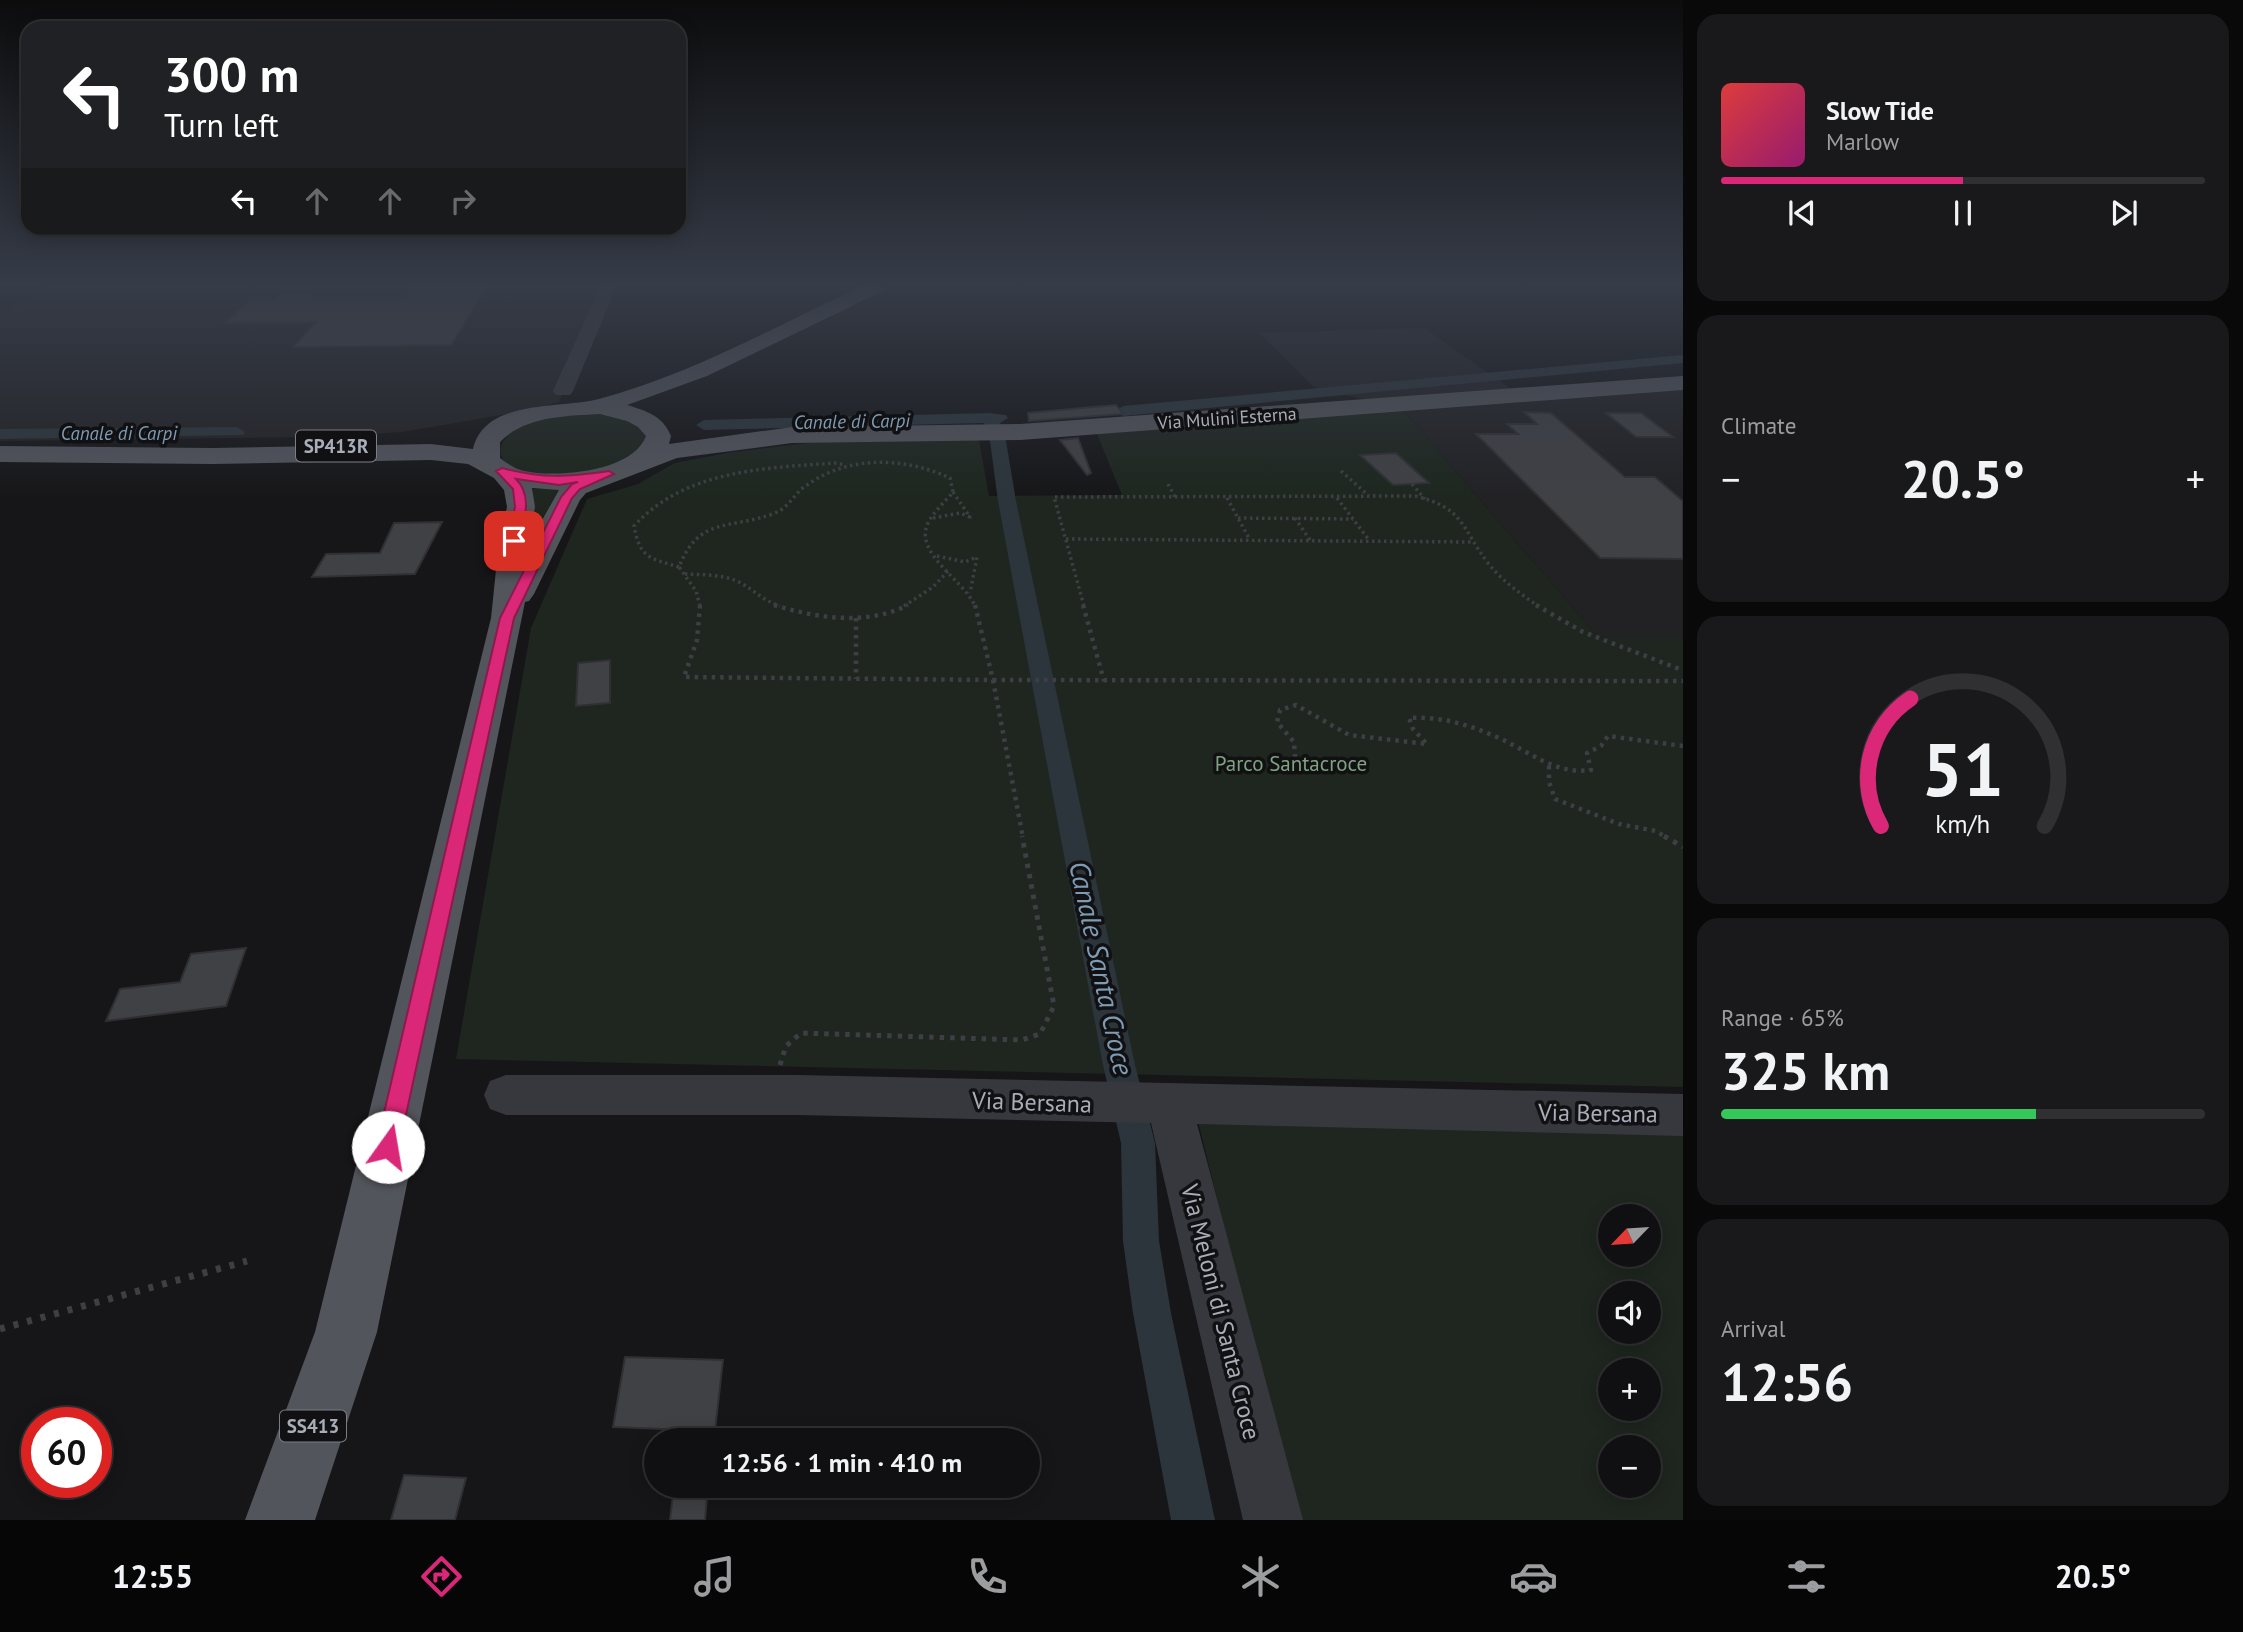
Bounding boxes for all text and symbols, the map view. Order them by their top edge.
text: 300 m [164,42,299,106]
icon: left [49,49,140,140]
text: Slow Tide [1826,94,1934,127]
text: Turn left [164,104,279,146]
text: Marlow [1826,127,1899,156]
icon: left [225,182,263,220]
icon: ahead [298,182,336,220]
icon: ahead [371,182,409,220]
icon: right [444,182,482,220]
icon: previous [1783,194,1821,232]
icon: pause [1944,194,1982,232]
icon: next [2105,194,2143,232]
street label: Via Mulini Esterna [1156,402,1297,434]
water label: Canale di Carpi [794,408,911,434]
text: Climate [1721,411,1796,440]
water label: Canale di Carpi [61,421,178,445]
road number: SP413R [296,430,376,462]
text: 20.5° [1901,445,2025,512]
text: − [1721,454,1740,503]
text: + [2186,454,2205,503]
pin [484,511,544,571]
icon: arrive [495,522,533,560]
text: 51 [1922,722,2004,816]
park label: Parco Santacroce [1215,750,1367,777]
text: km/h [1936,808,1990,840]
water label: Canale Santa Croce [1061,858,1143,1078]
text: Range · 65% [1721,1003,1844,1032]
text: 325 km [1721,1037,1890,1104]
street label: Via Bersana [971,1084,1092,1120]
street label: Via Bersana [1537,1096,1658,1130]
position arrow [351,1110,425,1184]
street label: Via Meloni di Santa Croce [1174,1180,1268,1443]
north arrow [1598,1204,1661,1267]
map controls [1598,1204,1661,1498]
button: sound [1598,1281,1661,1344]
text: Arrival [1721,1314,1785,1343]
text: 12:56 [1721,1348,1853,1415]
button: + [1598,1358,1661,1421]
speed limit sign: 60 [21,1407,112,1498]
road number: SS413 [280,1410,346,1442]
button: − [1598,1435,1661,1498]
text: 12:56 · 1 min · 410 m [722,1446,962,1479]
icon: directions [417,1552,466,1601]
icon: music [690,1552,739,1601]
icon: phone [963,1552,1012,1601]
icon: climate [1236,1552,1285,1601]
icon: car [1509,1552,1558,1601]
icon: filters [1782,1552,1831,1601]
text: 12:55 [112,1555,193,1597]
text: 20.5° [2055,1555,2131,1597]

